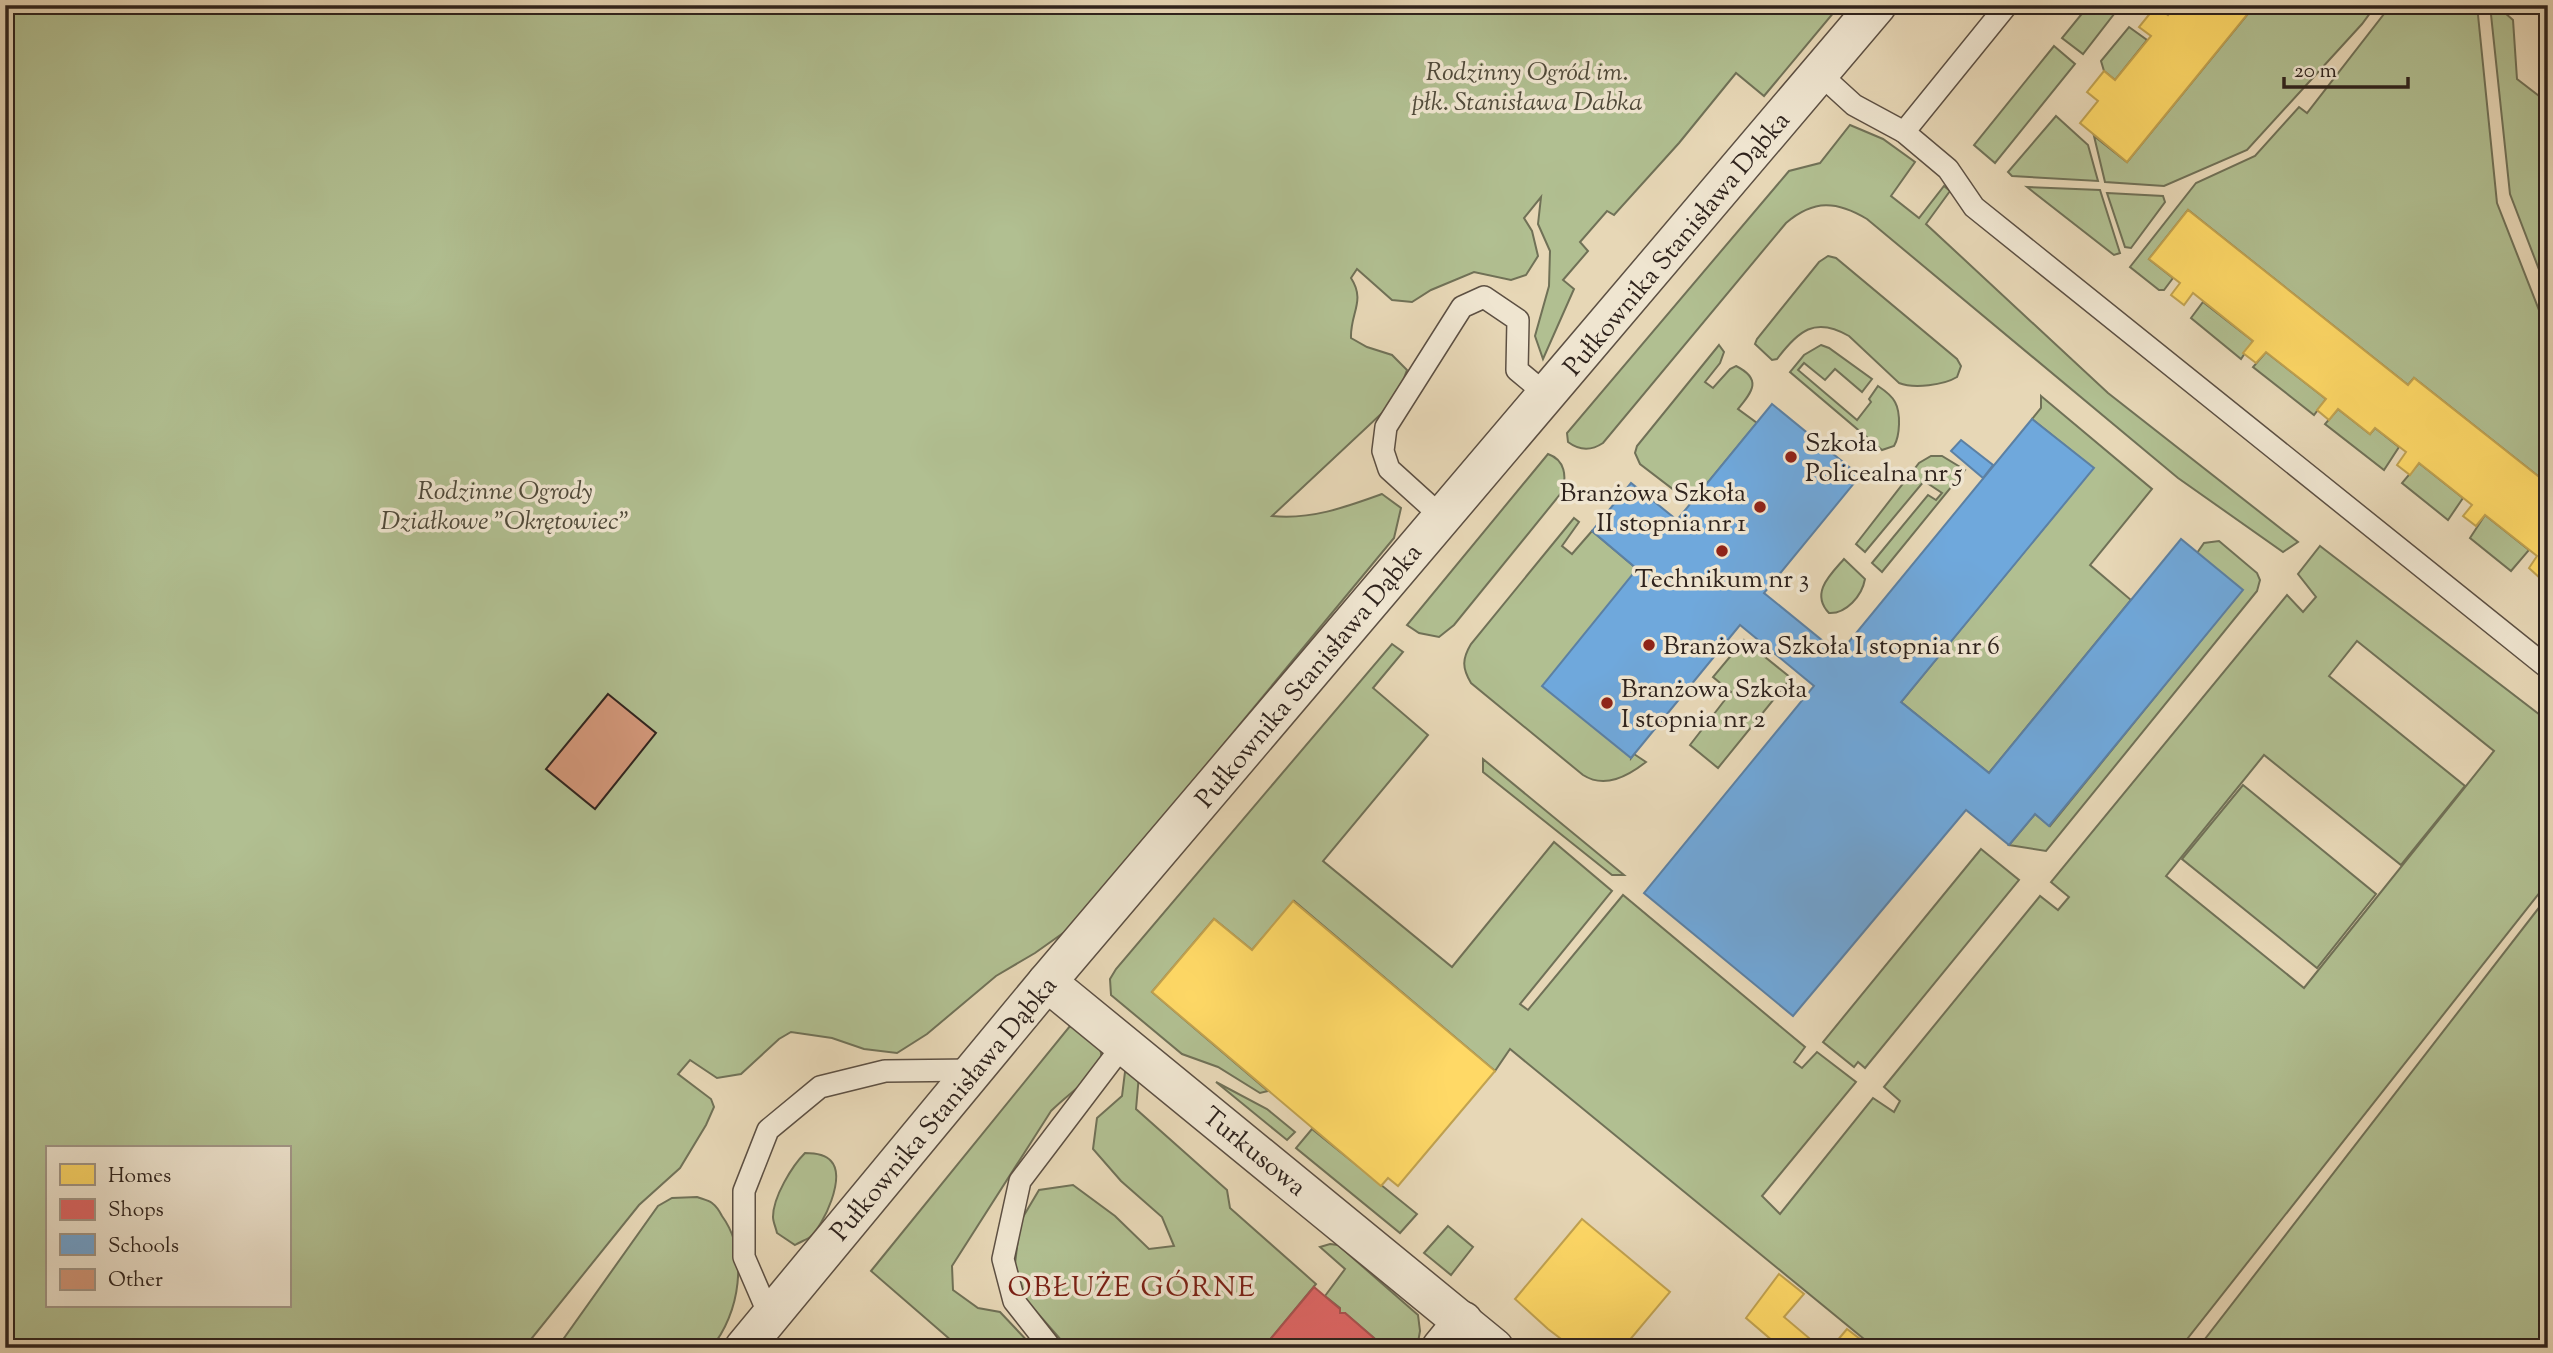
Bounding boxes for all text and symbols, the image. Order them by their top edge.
scale bar [2284,46,2408,90]
park label: Rodzinny Ogród im. płk. Stanisława Dabka [1411,55,1643,122]
text: 20 m [2294,57,2337,87]
street label: Pułkownika Stanisława Dąbka [1556,104,1800,385]
place label: Szkoła Policealna nr 5 [1805,426,1963,493]
marker: Szkoła Policealna nr 5 [1783,449,1799,465]
park label: Rodzinne Ogrody Działkowe "Okrętowiec" [381,474,629,541]
place label: Branżowa Szkoła II stopnia nr 1 [1560,476,1746,543]
marker: Branżowa Szkoła II stopnia nr 1 [1752,499,1768,515]
street label: Pułkownika Stanisława Dąbka [1188,536,1432,817]
marker: Technikum nr 3 [1714,543,1730,559]
place label: Technikum nr 3 [1635,562,1809,599]
place label: Branżowa Szkoła I stopnia nr 6 [1663,629,2000,666]
marker: Branżowa Szkoła I stopnia nr 6 [1641,637,1657,653]
place label: Branżowa Szkoła I stopnia nr 2 [1621,672,1807,739]
marker: Branżowa Szkoła I stopnia nr 2 [1599,695,1615,711]
street label: Pułkownika Stanisława Dąbka [823,969,1067,1250]
street label: Turkusowa [1193,1099,1313,1206]
legend [46,1146,290,1308]
text: Homes [108,1162,171,1192]
text: Shops [108,1196,164,1226]
text: Schools [108,1232,179,1262]
text: Other [108,1266,163,1296]
district label: OBŁUŻE GÓRNE [1007,1269,1257,1309]

